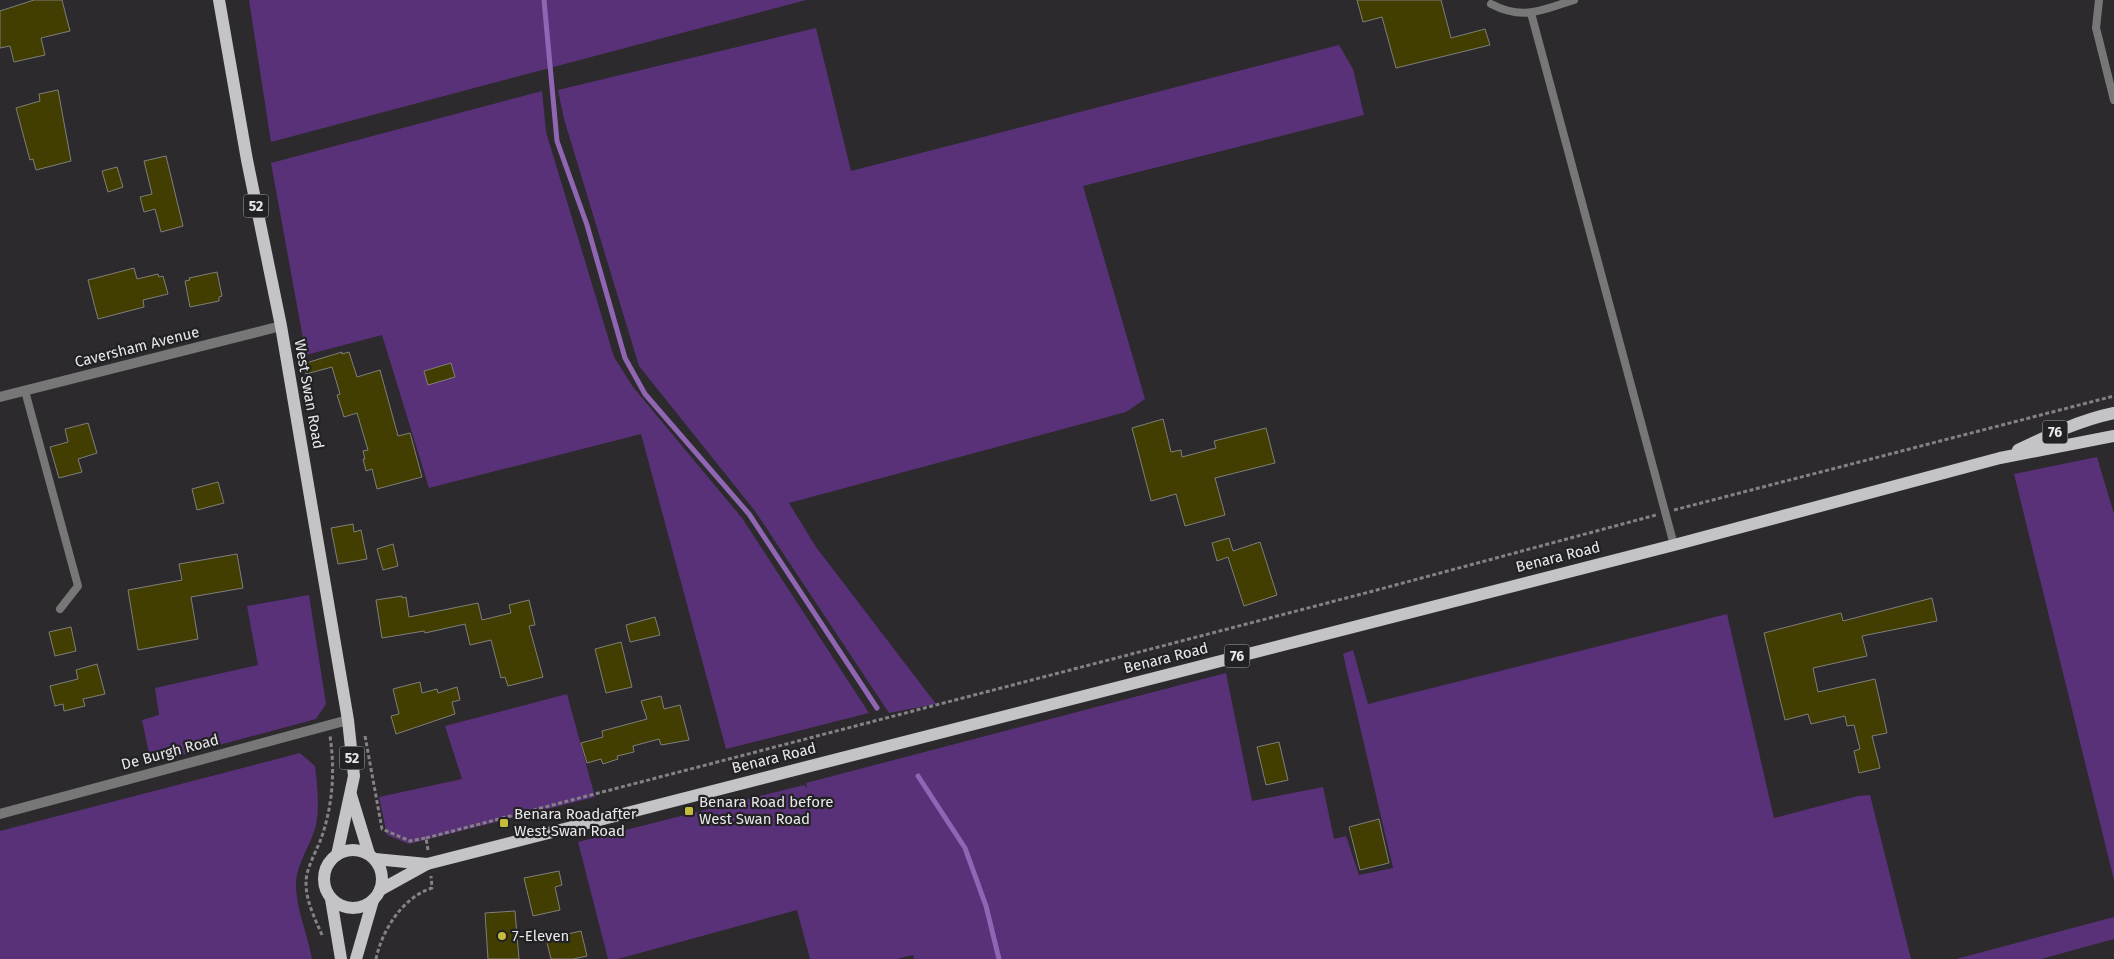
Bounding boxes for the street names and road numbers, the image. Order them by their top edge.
road number: 52 [244,195,268,218]
street label: Caversham Avenue [73,323,201,371]
street label: West Swan Road [290,338,328,450]
road number: 76 [2042,421,2068,444]
street label: Benara Road [1514,538,1602,576]
street label: Benara Road [1122,639,1210,677]
road number: 76 [1224,644,1250,668]
street label: De Burgh Road [119,730,221,774]
street label: Benara Road [730,739,818,777]
road number: 52 [340,746,364,770]

